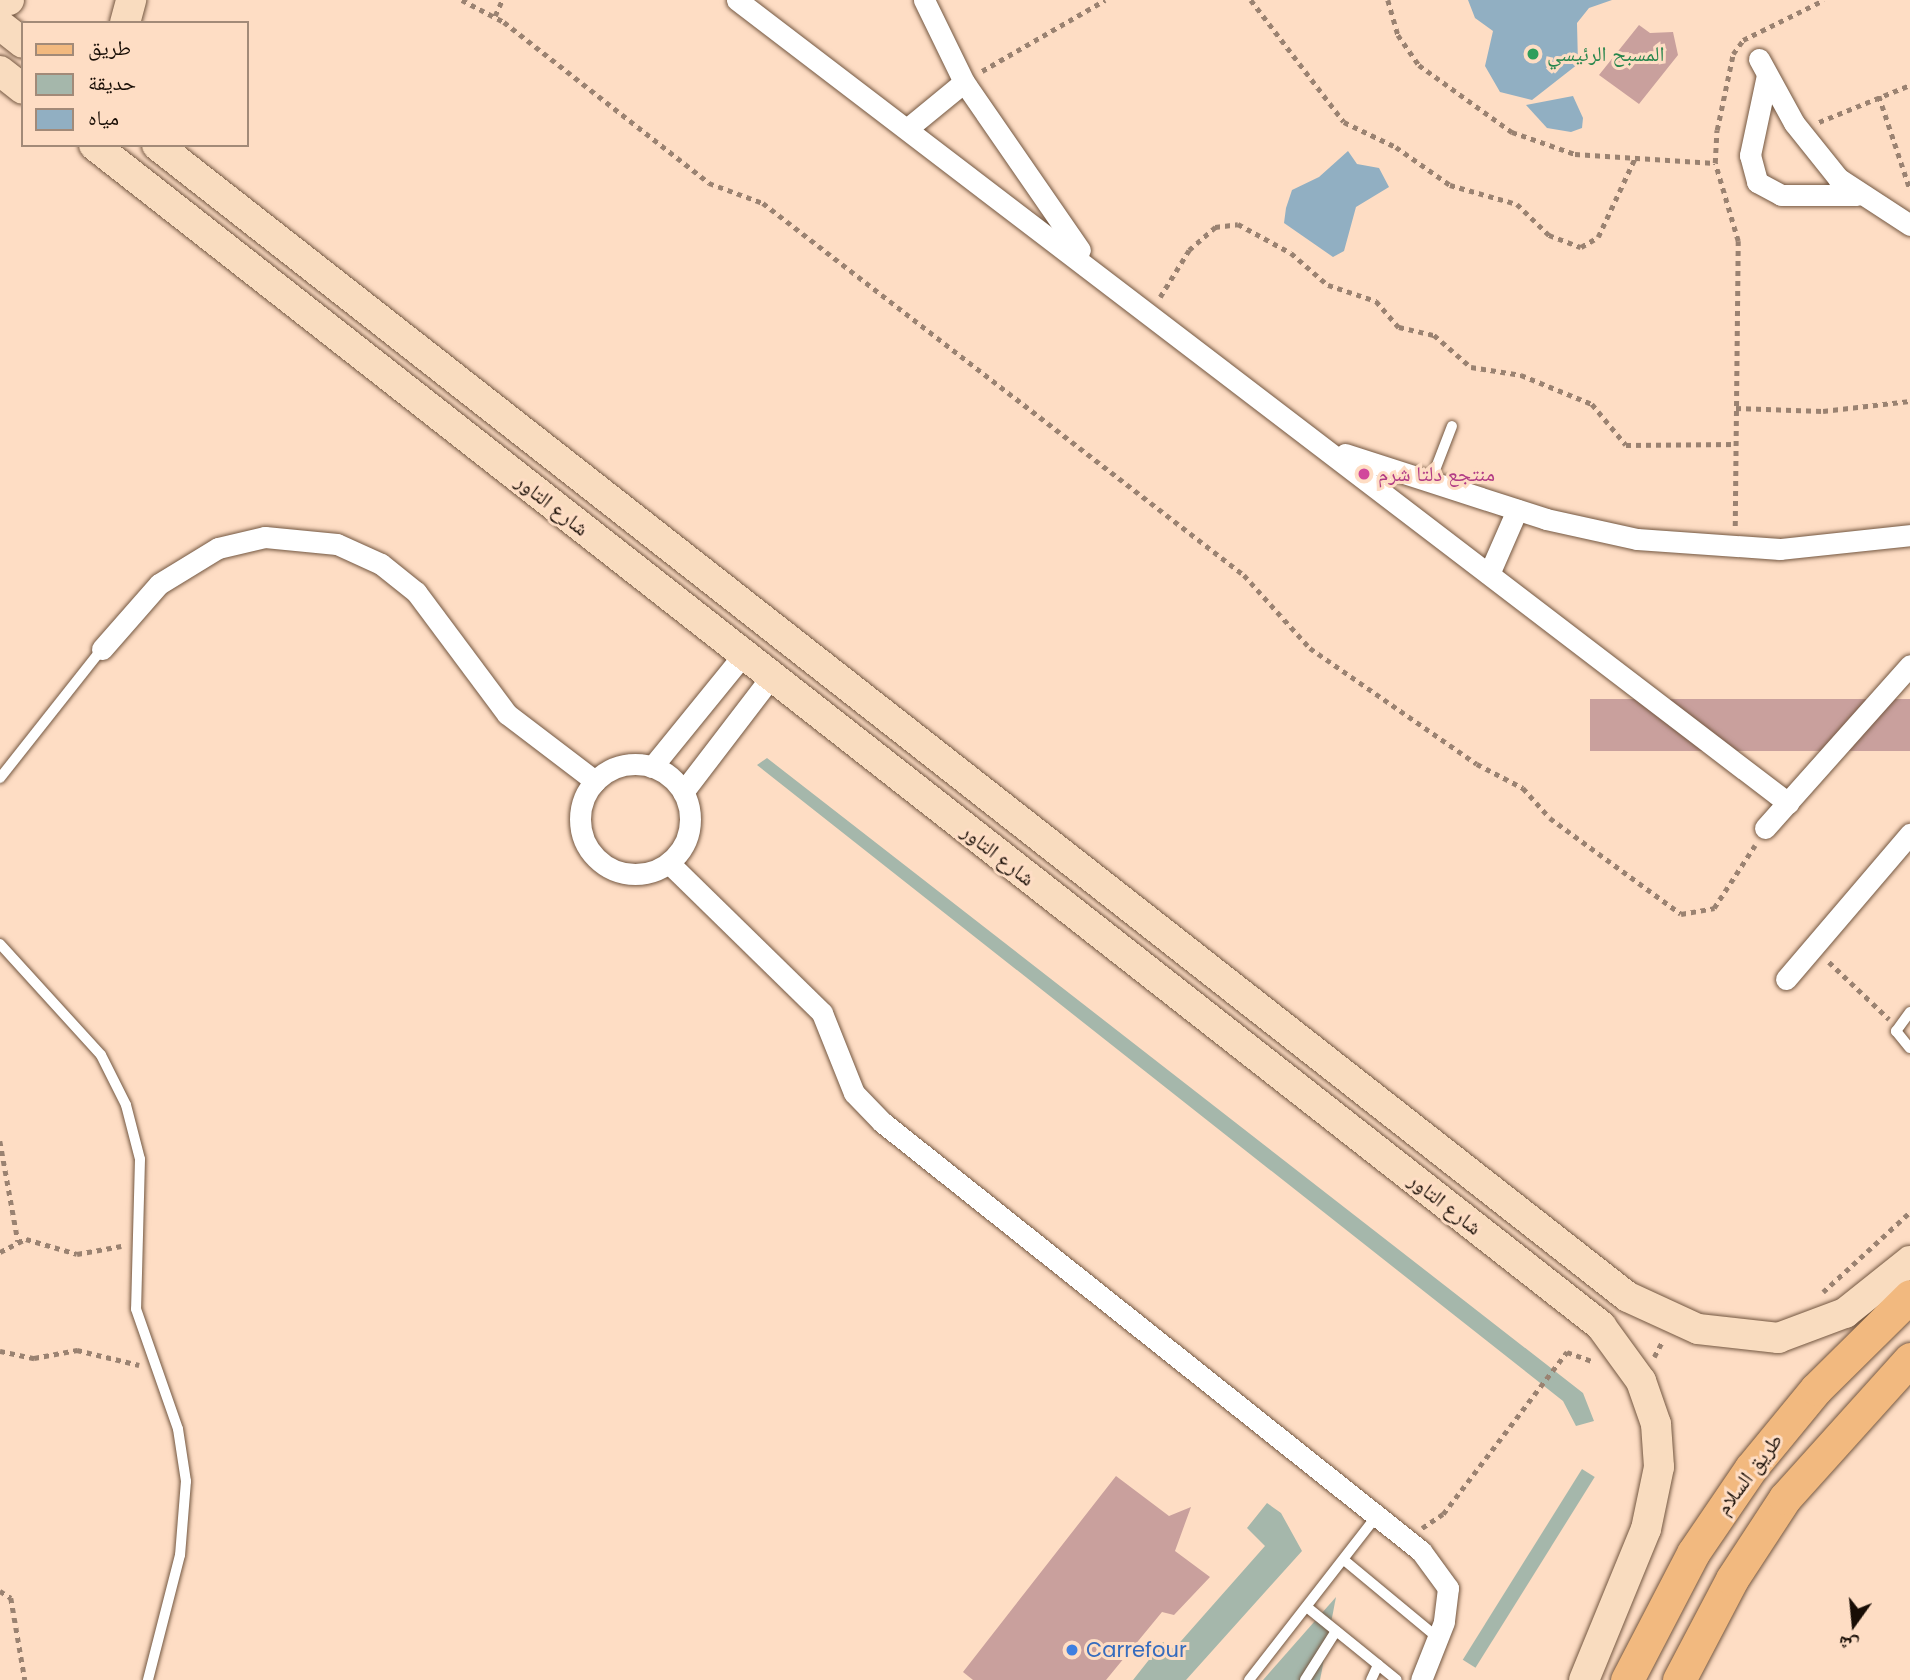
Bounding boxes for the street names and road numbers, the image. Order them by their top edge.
street label: شارع التاور [510,469,594,541]
street label: شارع التاور [956,819,1040,891]
street label: شارع التاور [1403,1168,1487,1240]
street label: طريق السلام [1710,1428,1788,1520]

